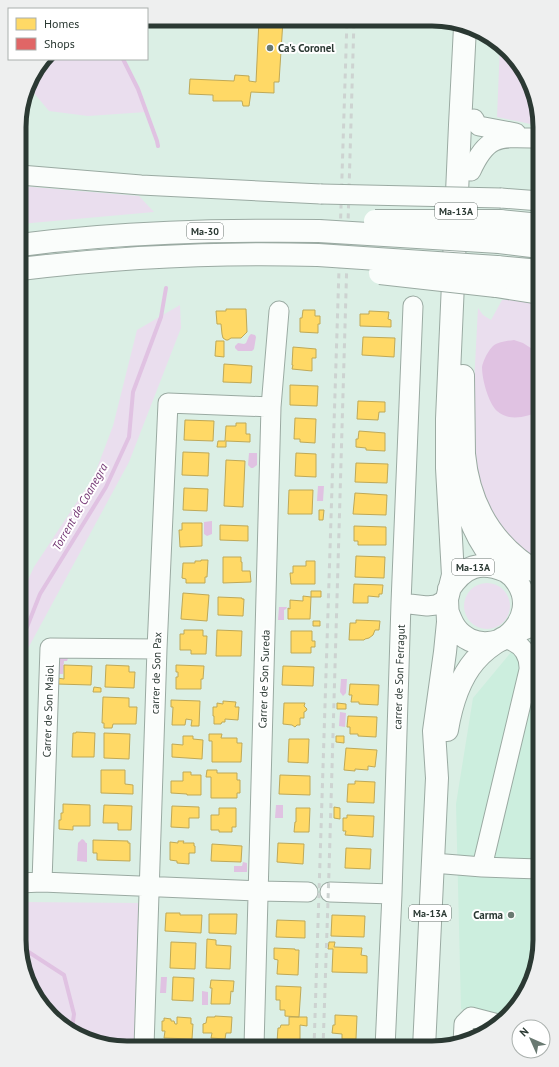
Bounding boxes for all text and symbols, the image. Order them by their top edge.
legend [8,8,148,60]
text: Homes [44,16,79,31]
text: Shops [44,36,75,51]
place label: Ca's Coronel [278,41,335,55]
marker: Ca's Coronel [265,43,275,53]
road number: Ma-13A [435,203,477,219]
road number: Ma-30 [187,223,223,239]
water label: Torrent de Coanegra [49,460,111,553]
road number: Ma-13A [452,559,494,575]
street label: carrer de Son Ferragut [390,624,408,730]
street label: Carrer de Son Sureda [255,629,273,729]
street label: carrer de Son Pax [148,631,164,714]
street label: Carrer de Son Maiol [39,664,57,758]
road number: Ma-13A [409,905,451,921]
place label: Carma [473,908,503,922]
marker: Carma [506,910,516,920]
north arrow [511,1019,551,1059]
text: N [516,1024,531,1039]

